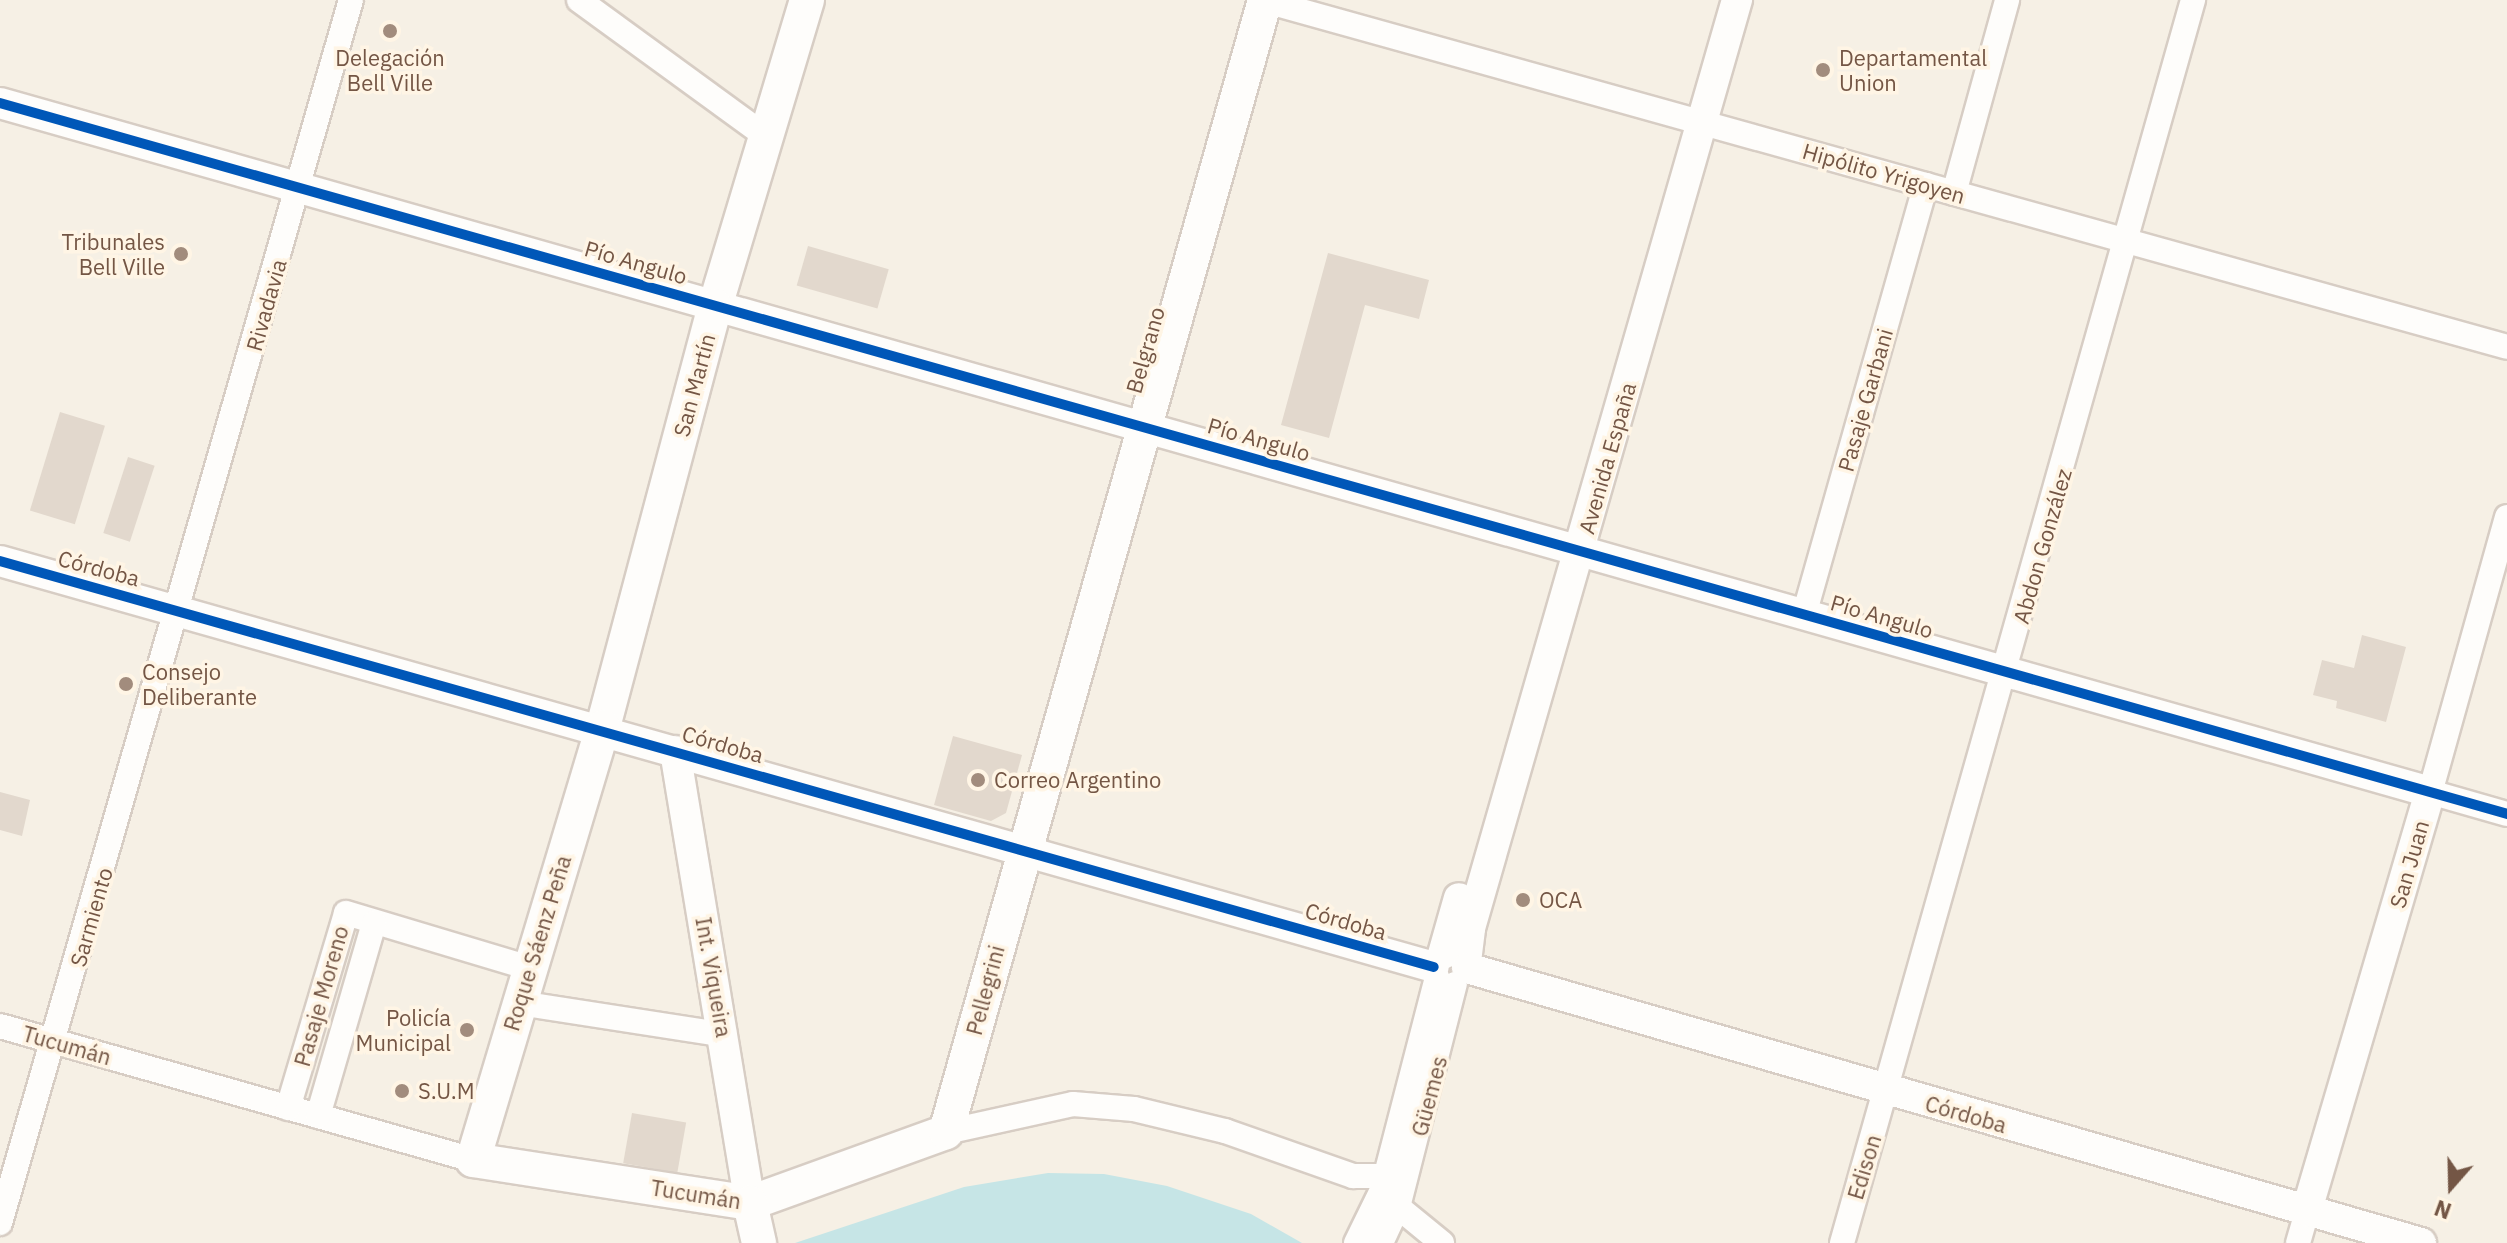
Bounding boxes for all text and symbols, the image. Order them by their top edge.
marker: Delegación Bell Ville [381,22,399,40]
place label: Delegación Bell Ville [335,44,445,96]
place label: Departamental Union [1839,44,1987,96]
marker: Departamental Union [1814,61,1832,79]
street label: Hipólito Yrigoyen [1800,137,1968,209]
place label: Tribunales Bell Ville [62,228,165,280]
street label: Pío Angulo [582,235,690,289]
marker: Tribunales Bell Ville [172,245,190,263]
street label: Rivadavia [240,256,292,354]
street label: Belgrano [1120,304,1170,396]
street label: Pasaje Garbani [1832,325,1898,475]
street label: San Martín [668,331,720,439]
street label: Avenida España [1573,379,1641,537]
street label: Pío Angulo [1205,412,1313,466]
street label: Abdon González [2007,466,2077,626]
street label: Córdoba [55,544,143,592]
street label: Pío Angulo [1828,589,1936,643]
place label: Consejo Deliberante [142,658,257,710]
marker: Consejo Deliberante [117,675,135,693]
street label: Córdoba [679,720,767,768]
place label: Correo Argentino [994,767,1161,793]
marker: Correo Argentino [969,771,987,789]
street label: San Juan [2384,817,2434,911]
street label: Roque Sáenz Peña [498,852,576,1034]
street label: Sarmiento [64,864,118,970]
place label: OCA [1539,887,1582,913]
marker: OCA [1514,891,1532,909]
street label: Córdoba [1302,897,1390,945]
street label: Int. Viqueira [690,915,738,1039]
street label: Pasaje Moreno [288,923,354,1069]
street label: Pellegrini [960,942,1010,1038]
place label: Policía Municipal [356,1004,451,1056]
street label: Tucumán [20,1020,114,1070]
marker: Policía Municipal [458,1021,476,1039]
street label: Güemes [1406,1053,1452,1139]
place label: S.U.M [418,1078,475,1104]
marker: S.U.M [393,1082,411,1100]
street label: Córdoba [1922,1090,2010,1138]
street label: Edison [1842,1131,1886,1203]
north arrow [2411,1147,2491,1227]
street label: Tucumán [649,1174,743,1214]
text: N [2430,1194,2455,1226]

